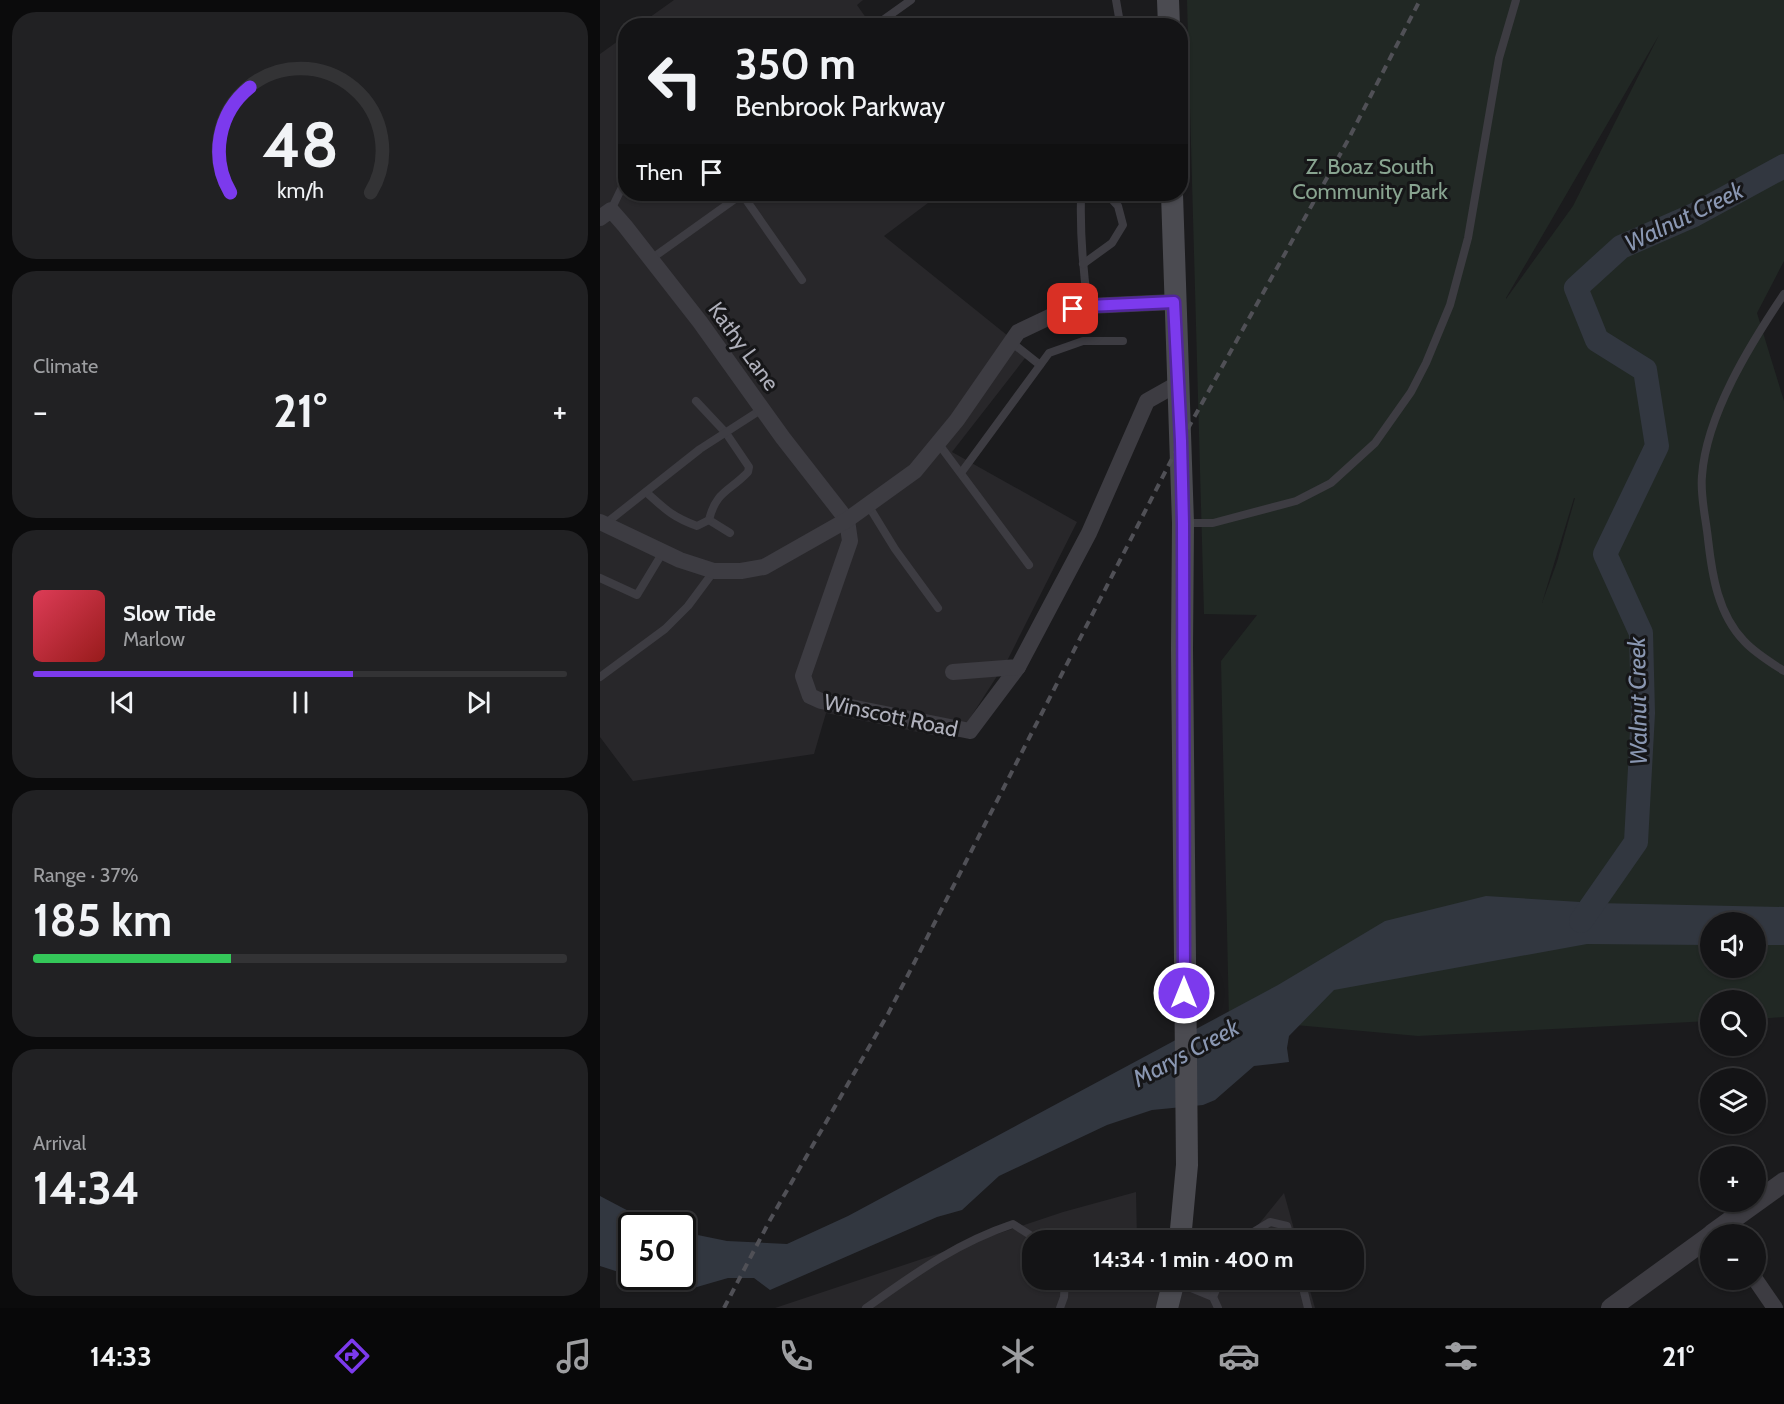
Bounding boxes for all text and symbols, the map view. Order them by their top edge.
text: 350 m [735,38,856,90]
icon: left [636,42,714,120]
text: Benbrook Parkway [735,90,945,123]
text: 48 [262,107,338,183]
park label: Z. Boaz South Community Park [1292,153,1448,205]
icon: arrive [695,156,728,189]
text: Then [636,159,683,186]
water label: Walnut Creek [1620,175,1748,258]
text: km/h [277,177,323,203]
pin [1047,283,1098,334]
icon: arrive [1056,292,1089,325]
street label: Kathy Lane [702,297,785,396]
text: Climate [33,354,98,378]
text: 21° [273,384,327,438]
text: − [33,391,48,431]
text: + [552,391,567,431]
text: Slow Tide [123,600,216,627]
text: Marlow [123,627,185,651]
water label: Walnut Creek [1622,636,1653,765]
icon: previous [106,686,139,719]
icon: pause [284,686,317,719]
icon: next [462,686,495,719]
street label: Winscott Road [822,688,960,743]
text: Range · 37% [33,863,139,887]
text: 185 km [33,893,172,947]
map controls [1700,912,1766,1290]
button: sound [1700,912,1766,978]
position arrow [1152,961,1216,1025]
button: search [1700,990,1766,1056]
water label: Marys Creek [1127,1012,1245,1093]
button: layers [1700,1068,1766,1134]
text: Arrival [33,1131,86,1155]
button: + [1700,1146,1766,1212]
text: 14:34 [33,1161,140,1215]
speed limit sign: 50 [618,1212,696,1290]
button: − [1700,1224,1766,1290]
text: 14:34 · 1 min · 400 m [1093,1246,1293,1273]
icon: directions [331,1335,373,1377]
icon: music [553,1335,595,1377]
icon: phone [775,1335,817,1377]
icon: climate [997,1335,1039,1377]
icon: car [1218,1335,1260,1377]
icon: filters [1440,1335,1482,1377]
text: 14:33 [90,1340,152,1373]
text: 21° [1662,1340,1694,1373]

